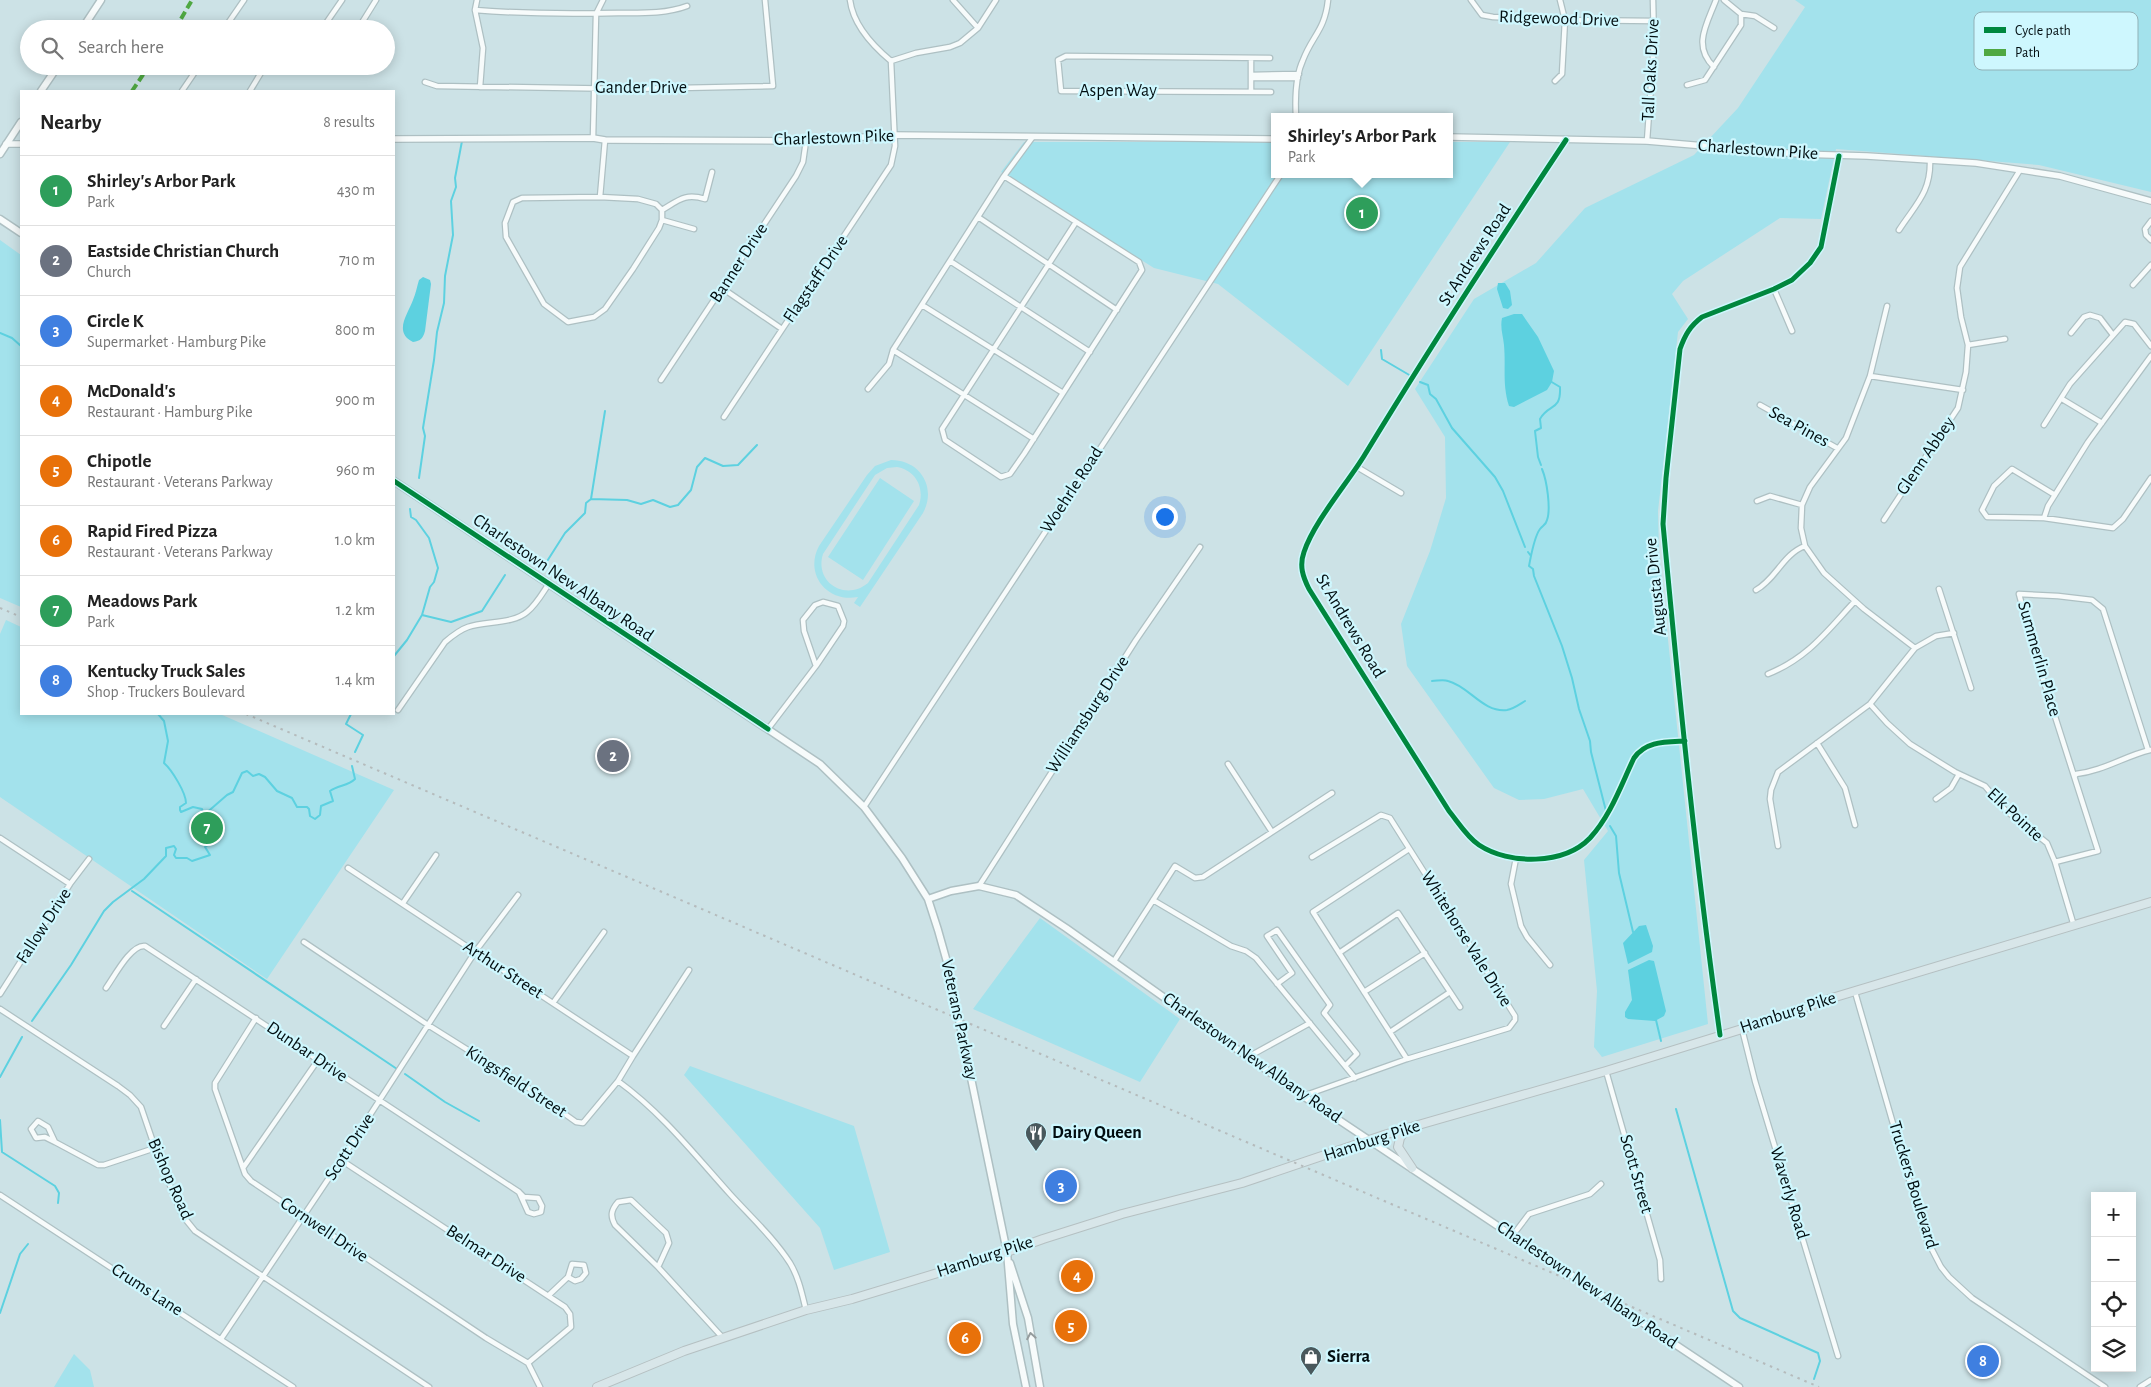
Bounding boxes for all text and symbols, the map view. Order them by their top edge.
street label: Ridgewood Drive [1499,8,1619,30]
legend [1974,12,2138,70]
street label: Tall Oaks Drive [1639,18,1663,122]
search box [20,20,395,75]
text: Cycle path [2015,24,2071,38]
icon: search [38,34,66,62]
text: Search here [78,38,164,57]
text: Path [2015,46,2040,60]
street label: Gander Drive [595,79,687,97]
street label: Aspen Way [1079,82,1157,100]
text: Nearby [40,112,101,133]
popup [1271,113,1453,178]
text: 8 results [323,114,375,130]
street label: Charlestown Pike [773,127,895,149]
text: Shirley's Arbor Park [1288,127,1436,146]
street label: Charlestown Pike [1697,137,1819,163]
text: Park [1288,149,1315,165]
text: Shirley's Arbor Park [87,172,236,191]
text: 1 [53,182,59,198]
text: 430 m [337,182,375,198]
text: Park [87,194,115,210]
pin: 1 [1346,194,1378,232]
street label: St Andrews Road [1435,201,1515,309]
street label: Banner Drive [707,220,771,306]
street label: Flagstaff Drive [780,232,852,326]
text: Eastside Christian Church [87,242,279,261]
text: 2 [52,252,60,268]
text: 710 m [339,252,375,268]
text: Church [87,264,131,280]
text: Circle K [87,312,144,331]
text: 3 [53,322,59,338]
text: 800 m [335,322,375,338]
text: Supermarket · Hamburg Pike [87,334,266,350]
text: McDonald's [87,382,176,401]
text: 4 [52,392,60,408]
text: 900 m [335,392,375,408]
street label: Sea Pines [1766,403,1832,451]
text: Restaurant · Hamburg Pike [87,404,253,420]
street label: Glenn Abbey [1893,414,1959,498]
street label: Woehrle Road [1038,444,1106,536]
text: Chipotle [87,452,152,471]
text: 5 [53,462,59,478]
text: 960 m [336,462,375,478]
text: Restaurant · Veterans Parkway [87,474,273,490]
your location [1152,504,1178,530]
street label: Charlestown New Albany Road [469,511,657,645]
text: Rapid Fired Pizza [87,522,218,541]
text: 6 [52,532,60,548]
text: 1.0 km [335,532,375,548]
street label: Augusta Drive [1642,537,1670,637]
text: Restaurant · Veterans Parkway [87,544,273,560]
street label: St Andrews Road [1312,571,1388,681]
text: Meadows Park [87,592,197,611]
street label: Summerlin Place [2014,599,2064,719]
text: 7 [53,602,59,618]
text: 1.2 km [336,602,375,618]
text: Park [87,614,115,630]
street label: Williamsburg Drive [1043,653,1133,777]
text: Kentucky Truck Sales [87,662,245,681]
text: 8 [52,672,60,688]
text: 1.4 km [335,672,375,688]
text: Shop · Truckers Boulevard [87,684,245,700]
pin: 2 [597,737,629,775]
street label: Elk Pointe [1984,785,2046,845]
pin: 7 [191,809,223,847]
street label: Whitehorse Vale Drive [1417,868,1515,1010]
street label: Fallow Drive [13,885,75,967]
street label: Arthur Street [460,938,546,1003]
street label: Veterans Parkway [937,958,981,1082]
street label: Charlestown New Albany Road [1159,989,1345,1127]
street label: Hamburg Pike [1738,989,1838,1037]
street label: Dunbar Drive [263,1018,351,1086]
street label: Kingsfield Street [462,1043,570,1121]
street label: Scott Drive [322,1110,378,1184]
street label: Hamburg Pike [1322,1117,1422,1165]
street label: Truckers Boulevard [1885,1119,1941,1251]
restaurant icon: Dairy Queen [1024,1121,1048,1152]
place label: Dairy Queen [1052,1124,1142,1142]
street label: Scott Street [1616,1133,1656,1216]
street label: Bishop Road [144,1136,196,1222]
street label: Waverly Road [1766,1145,1812,1241]
pin: 3 [1045,1167,1077,1205]
map controls [2091,1192,2136,1372]
button: + [2091,1192,2136,1237]
street label: Cornwell Drive [277,1194,371,1266]
street label: Charlestown New Albany Road [1493,1218,1681,1352]
street label: Belmar Drive [443,1222,529,1286]
street label: Hamburg Pike [935,1233,1035,1281]
button: − [2091,1237,2136,1282]
pin: 4 [1061,1257,1093,1295]
street label: Crums Lane [108,1260,186,1320]
button: locate [2091,1282,2136,1327]
pin: 5 [1055,1307,1087,1345]
pin: 6 [949,1319,981,1357]
button: layers [2091,1327,2136,1372]
one-way arrow [1027,1332,1037,1341]
pin: 8 [1967,1342,1999,1380]
shop icon: Sierra [1299,1345,1323,1376]
place label: Sierra [1327,1348,1371,1366]

